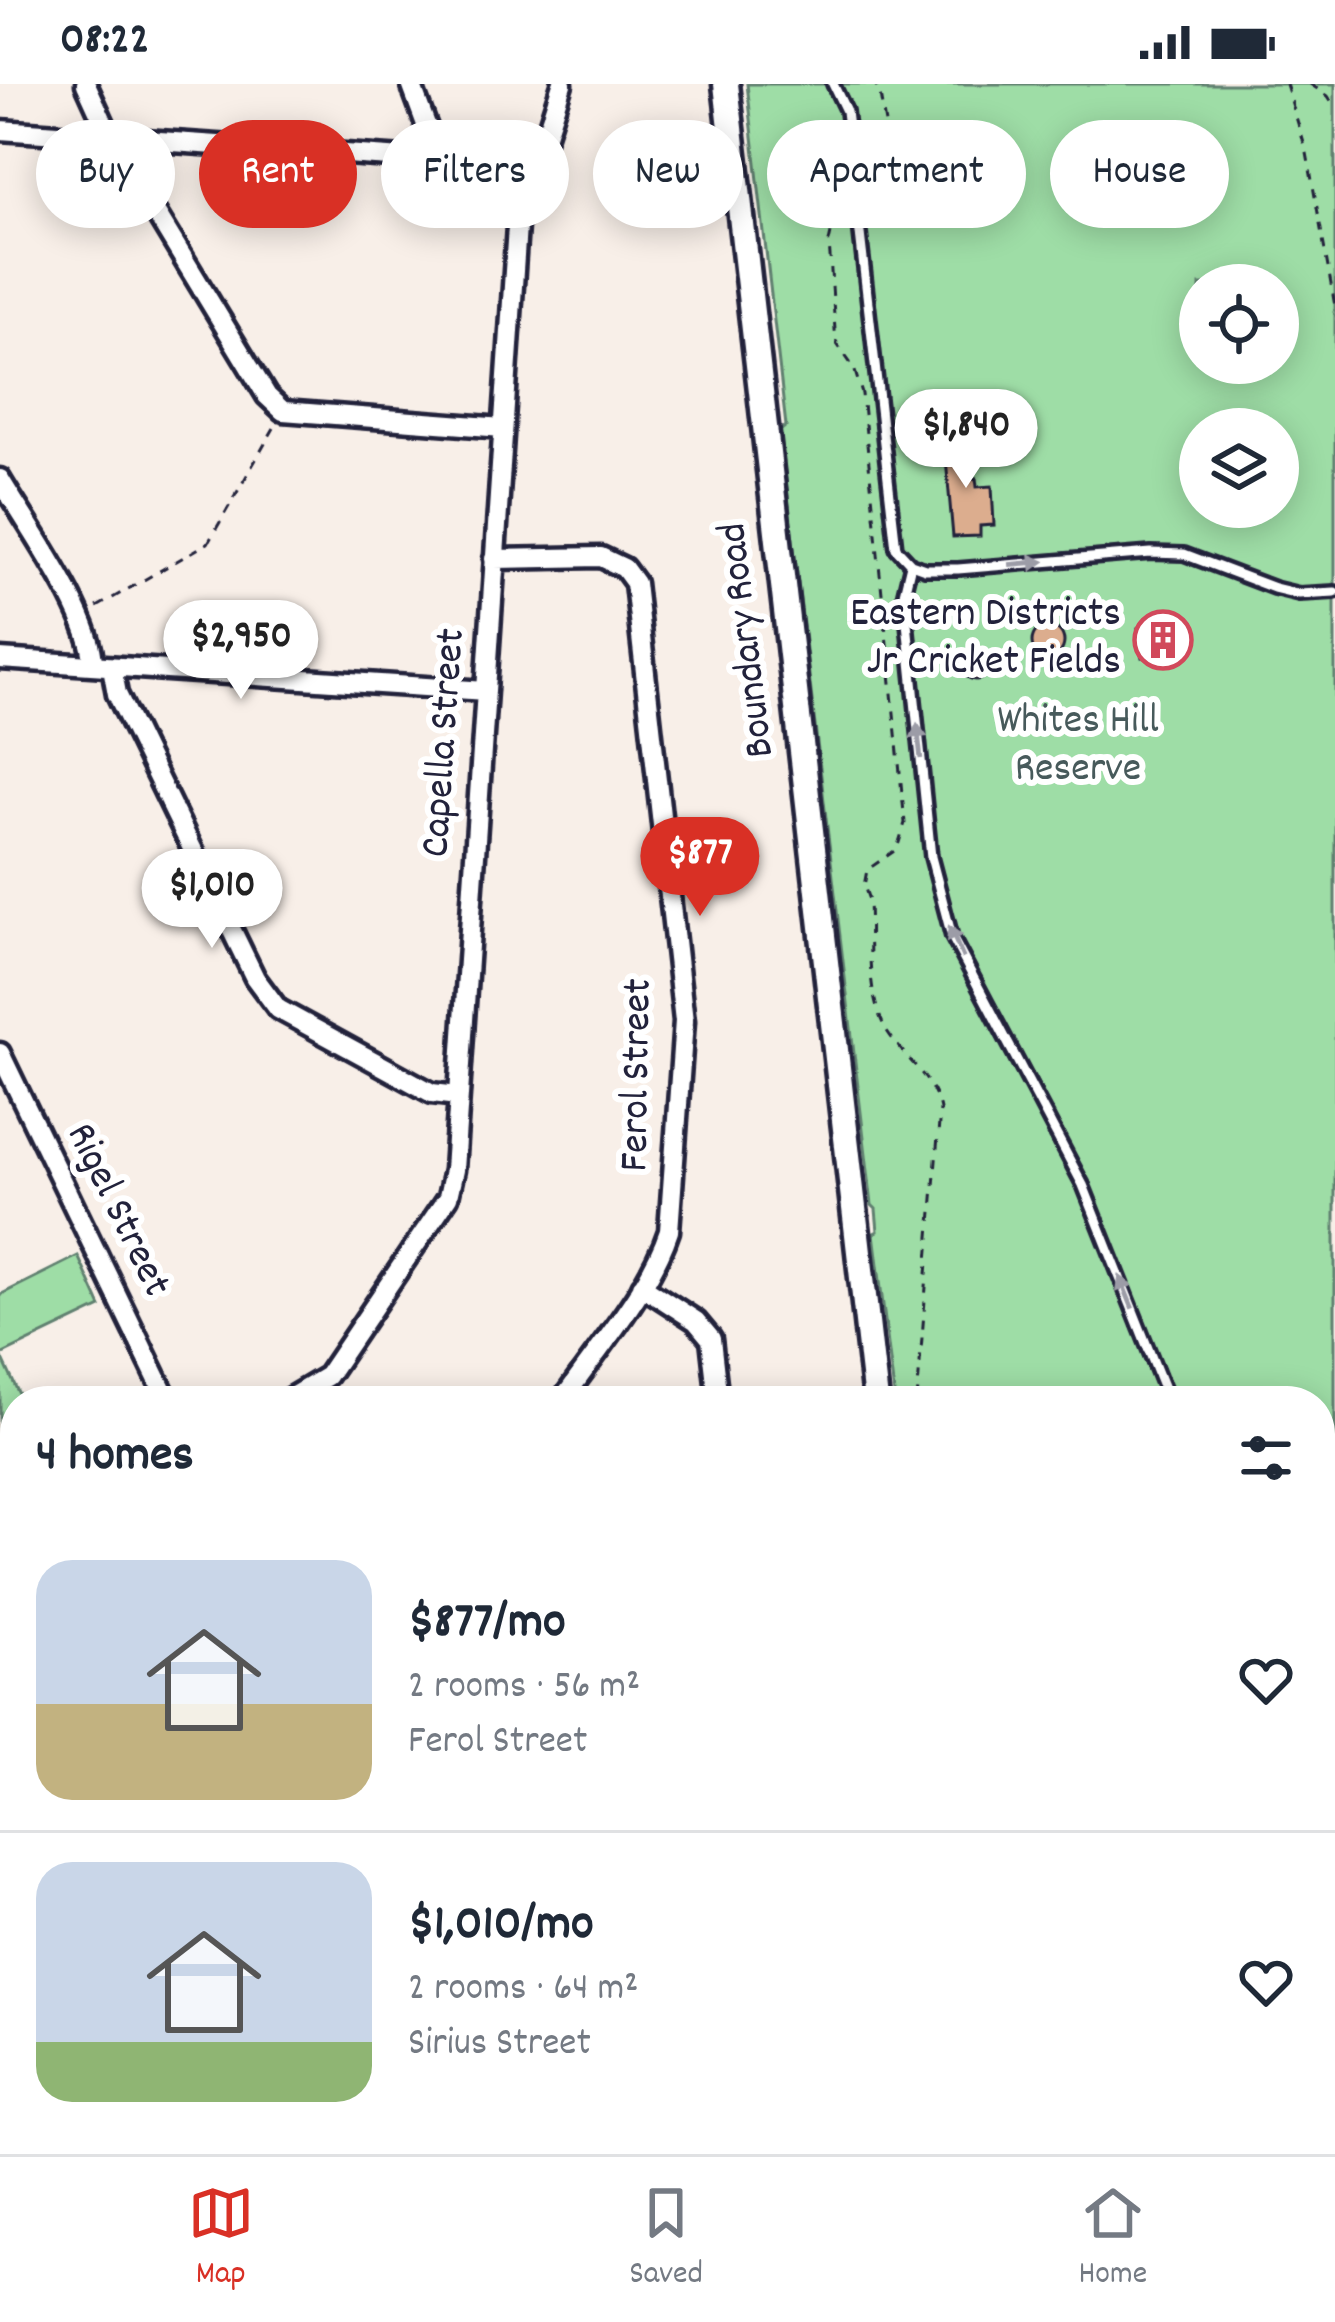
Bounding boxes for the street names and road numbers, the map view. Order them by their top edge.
street label: Boundary Road [705,519,793,761]
street label: Capella Street [408,626,484,860]
street label: Ferol Street [607,978,671,1172]
street label: Rigel Street [48,1114,184,1308]

